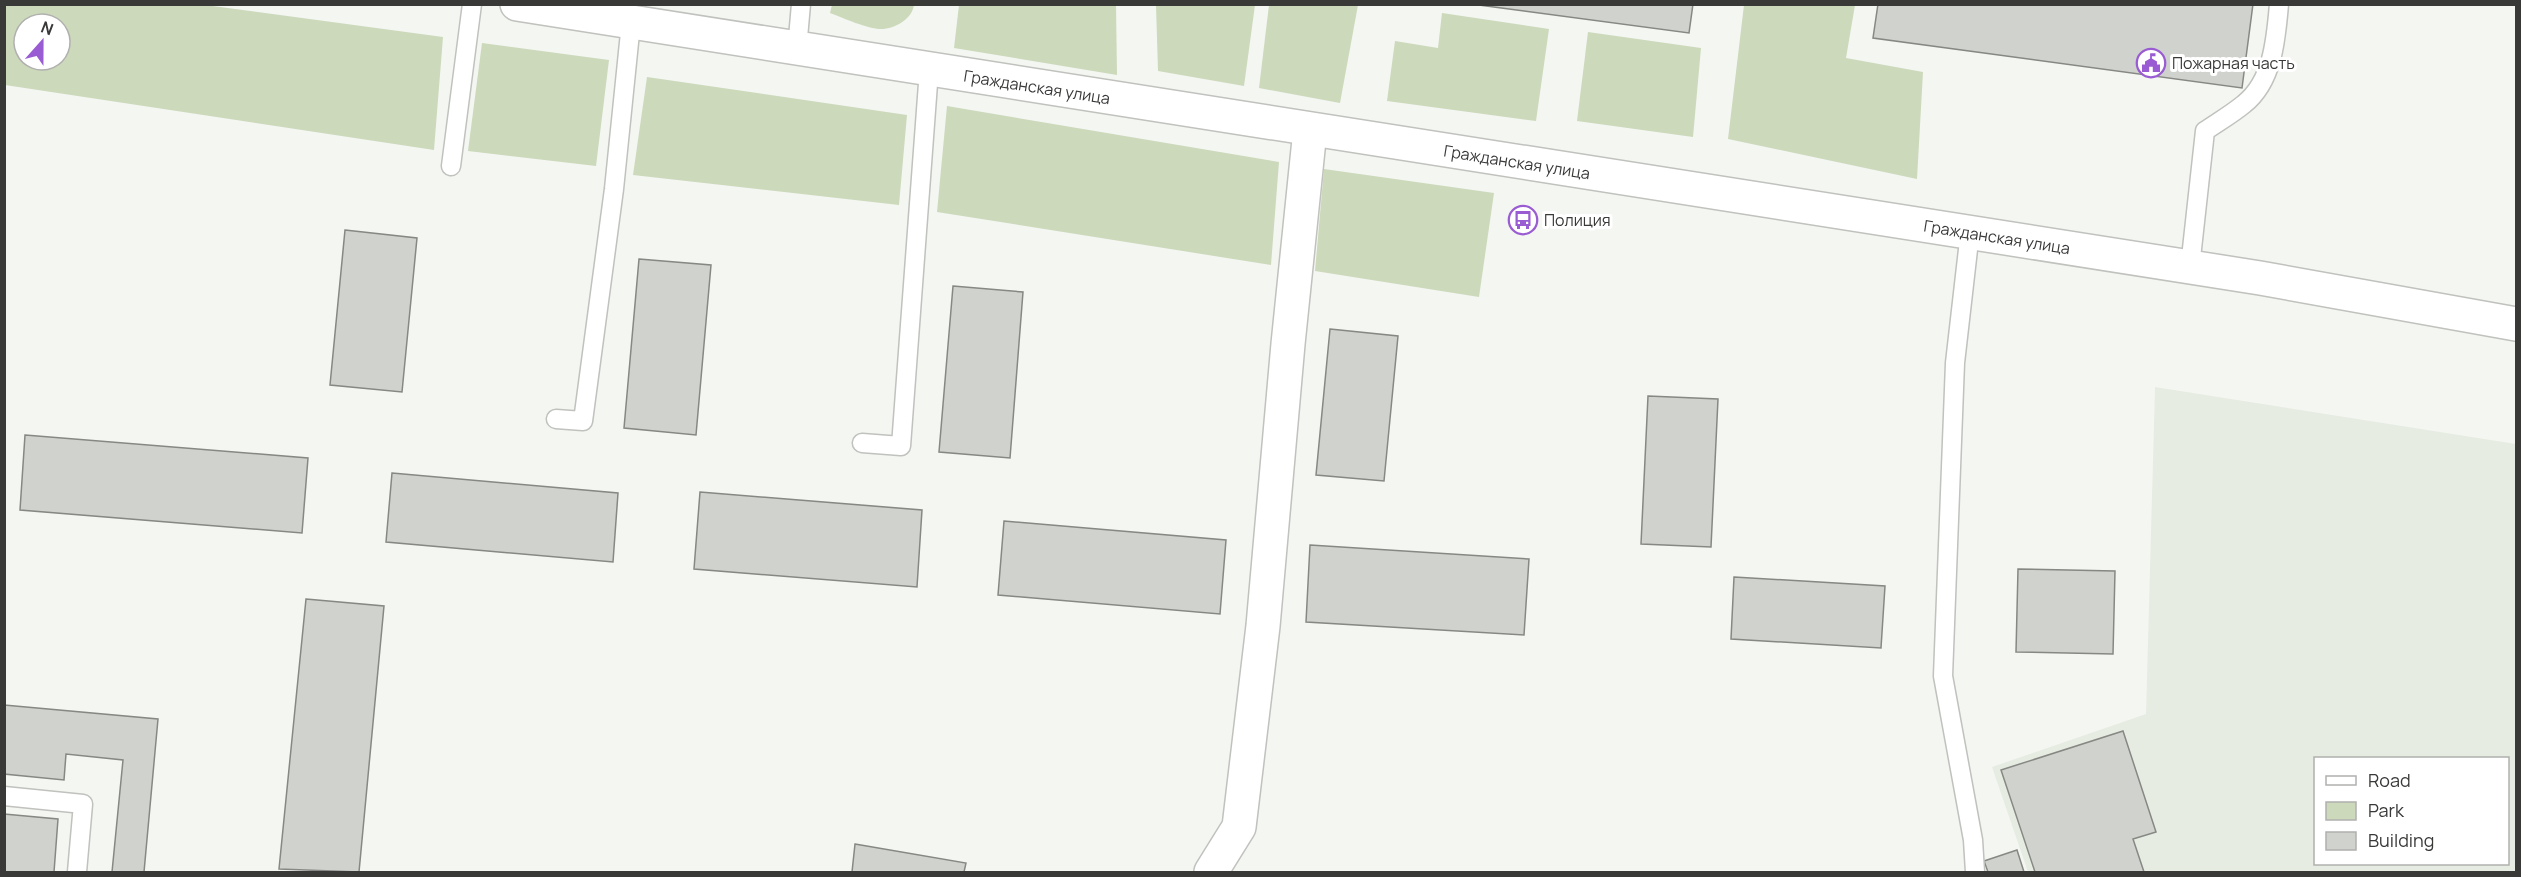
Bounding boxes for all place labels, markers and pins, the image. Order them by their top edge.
public building icon: Пожарная часть [2135,47,2167,79]
place label: Пожарная часть [2172,52,2295,74]
bus stop icon: Полиция [1507,204,1539,236]
place label: Полиция [1544,209,1611,231]

